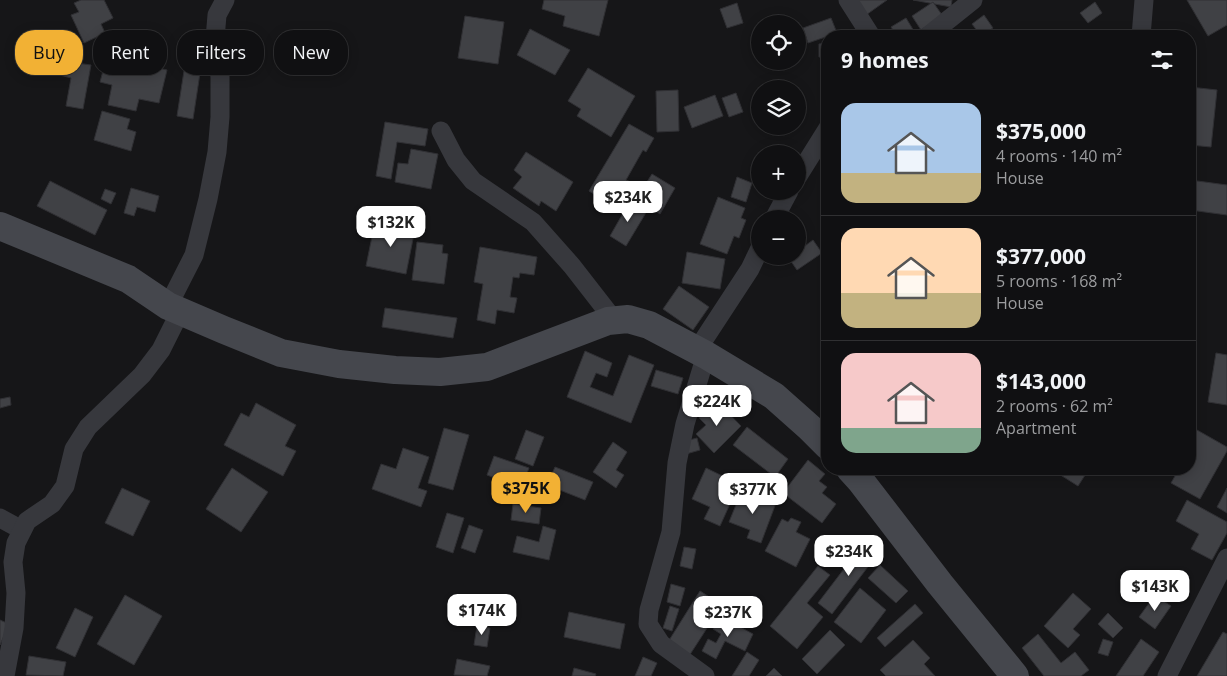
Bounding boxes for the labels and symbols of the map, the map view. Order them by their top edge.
pin: $234K [593,180,663,223]
pin: $132K [356,206,426,248]
pin: $224K [682,384,752,427]
pin: $375K [491,472,561,514]
pin: $377K [718,472,788,515]
pin: $234K [814,534,884,577]
pin: $143K [1120,570,1190,612]
pin: $174K [447,594,517,636]
pin: $237K [693,596,763,638]

